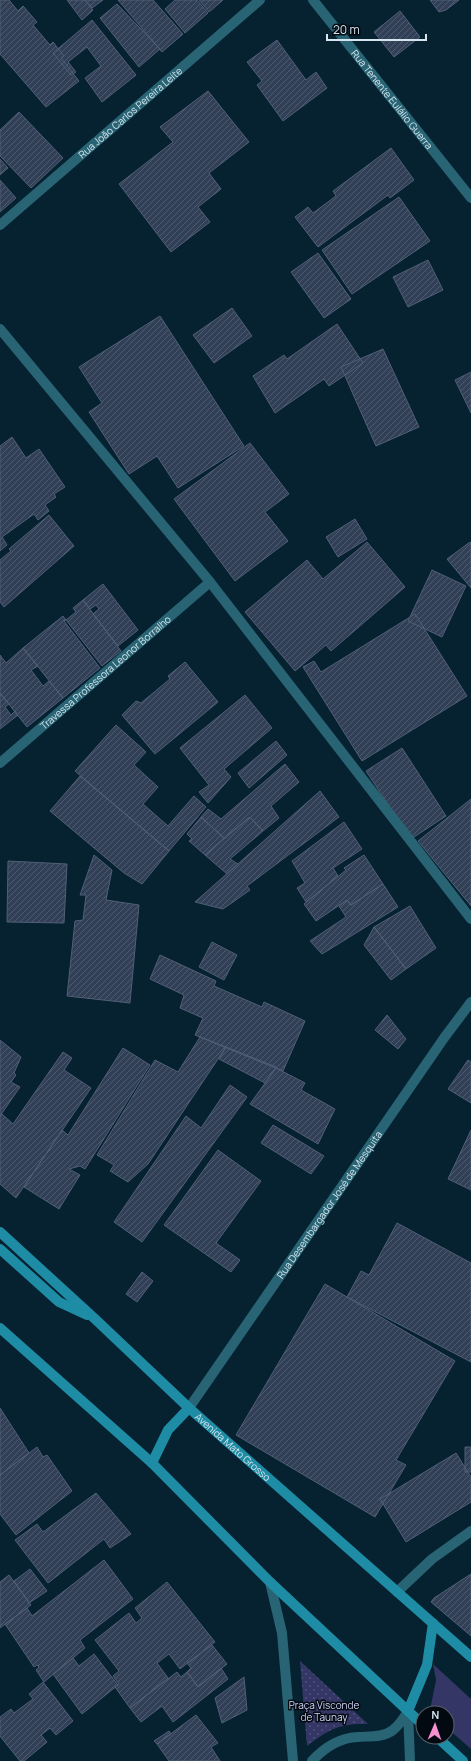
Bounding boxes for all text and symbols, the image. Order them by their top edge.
scale bar [327,16,426,42]
text: 20 m [333,21,360,38]
street label: Rua Tenente Eulálio Guerra [348,47,436,152]
street label: Rua João Carlos Pereira Leite [75,63,185,161]
street label: Travessa Professora Leonor Borralho [37,612,174,733]
street label: Rua Desembargador José de Mesquita [273,1128,385,1281]
street label: Avenida Mato Grosso [192,1410,274,1484]
park label: Praça Visconde de Taunay [289,1698,359,1724]
north arrow [415,1705,455,1745]
text: N [431,1707,440,1722]

